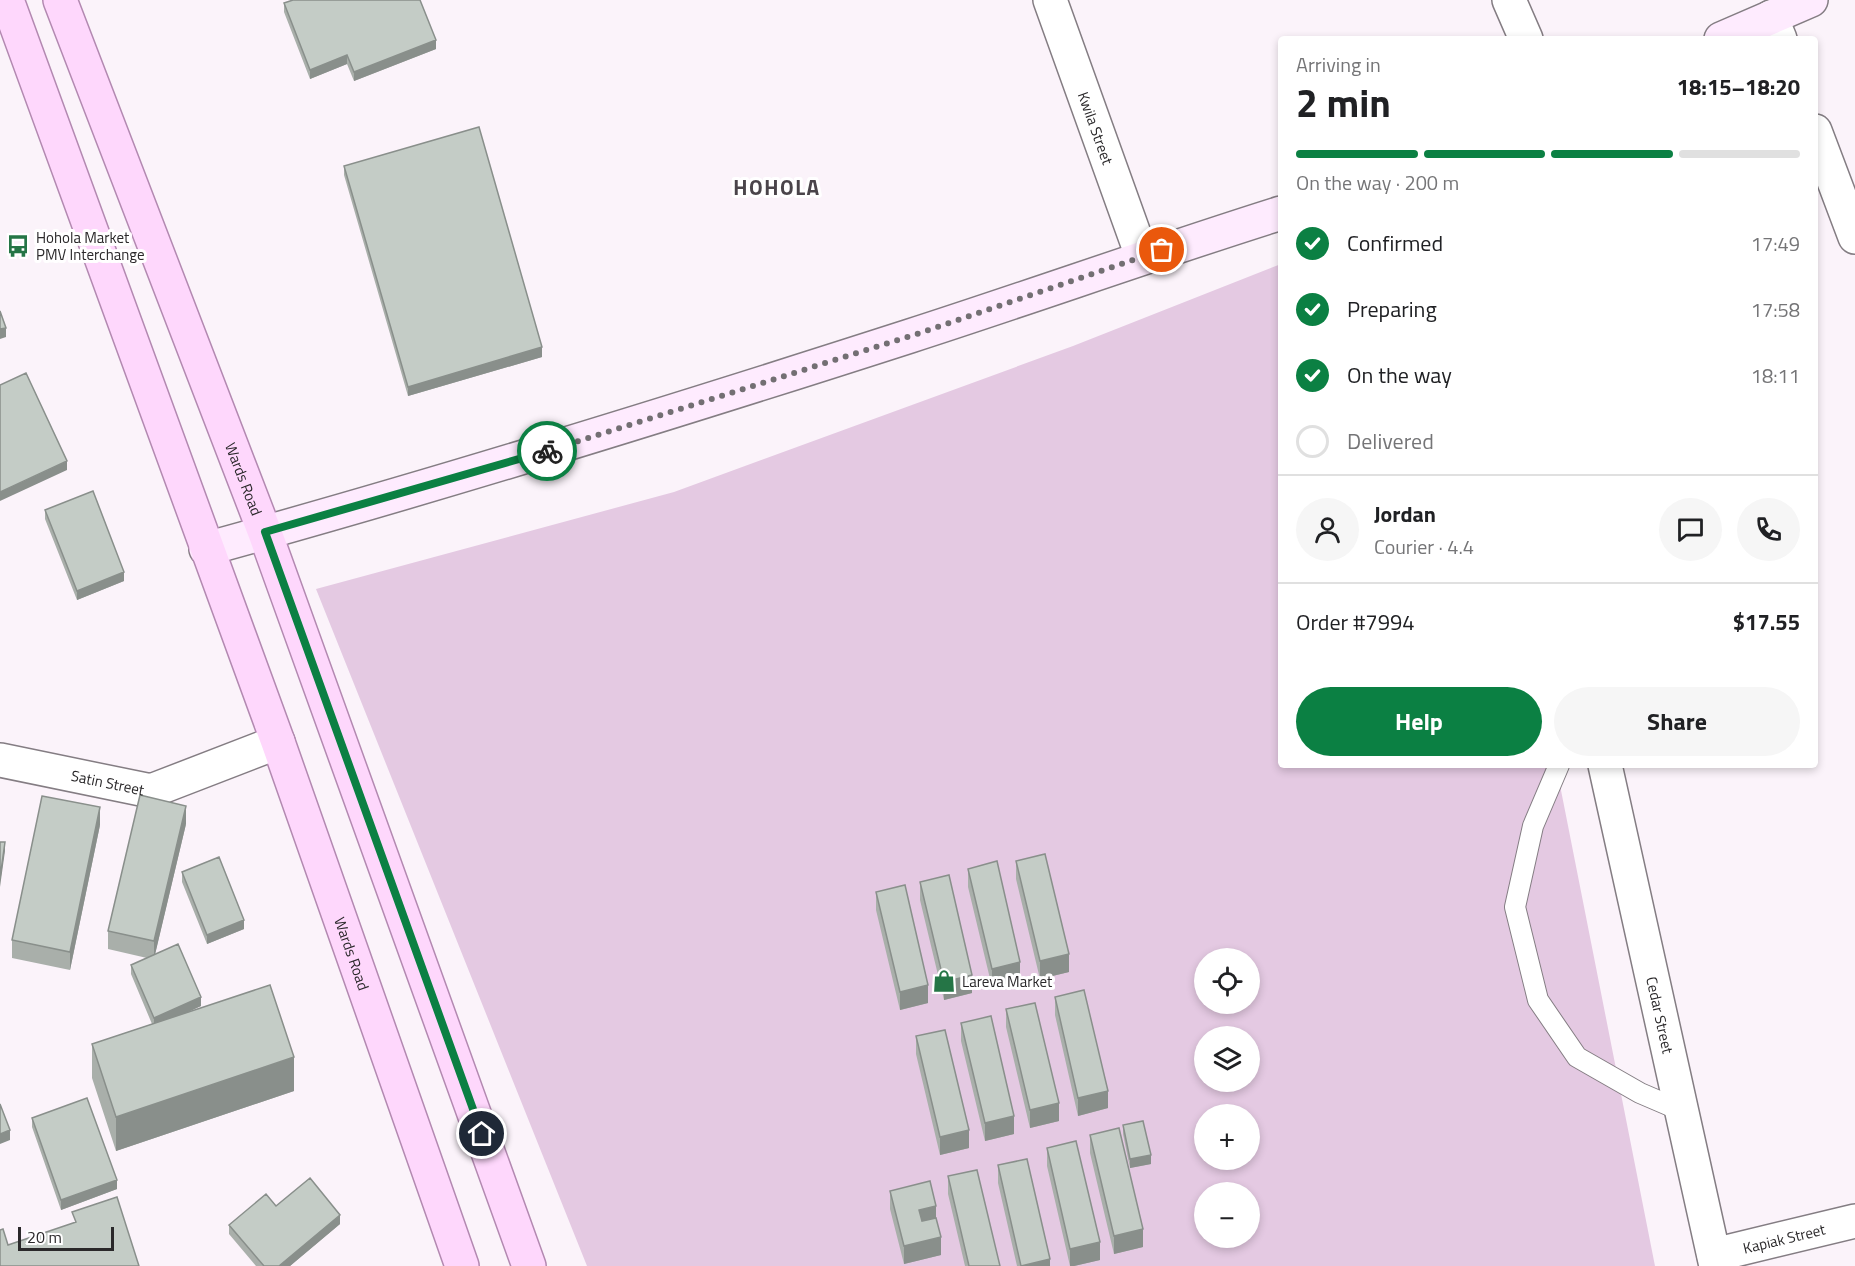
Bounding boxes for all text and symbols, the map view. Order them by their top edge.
text: Arriving in [1296,49,1381,80]
text: 18:15–18:20 [1677,70,1800,104]
text: 2 min [1296,73,1391,132]
street label: Kwila Street [1072,88,1120,168]
text: On the way · 200 m [1296,167,1459,198]
district label: HOHOLA [733,171,821,203]
pin [1136,224,1187,275]
place label: Hohola Market PMV Interchange [36,226,145,266]
text: Confirmed [1347,226,1443,260]
icon: check [1296,227,1329,260]
text: 17:49 [1751,228,1800,259]
bus stop icon: Hohola Market PMV Interchange [5,233,31,259]
icon: bag [1145,233,1178,266]
text: Preparing [1347,292,1437,326]
icon: check [1296,293,1329,326]
text: 17:58 [1751,294,1800,325]
text: On the way [1347,358,1452,392]
icon: check [1296,359,1329,392]
text: 18:11 [1751,360,1800,391]
courier [517,421,577,481]
text: Delivered [1347,424,1434,458]
icon: bike [531,435,564,468]
street label: Wards Road [220,439,269,519]
text: Jordan [1374,497,1436,531]
button: person [1296,498,1359,561]
button: chat [1659,498,1722,561]
button: phone [1737,498,1800,561]
text: Courier · 4.4 [1374,531,1474,562]
text: Order #7994 [1296,605,1415,639]
text: $17.55 [1733,605,1800,639]
button: Help [1296,687,1542,756]
button: Share [1554,687,1800,756]
street label: Satin Street [69,763,147,801]
street label: Wards Road [329,914,376,993]
map controls [1194,948,1260,1248]
button: locate [1194,948,1260,1014]
shop icon: Lareva Market [931,968,957,994]
place label: Lareva Market [962,970,1053,993]
street label: Cedar Street [1641,974,1680,1056]
button: layers [1194,1026,1260,1092]
button: + [1194,1104,1260,1170]
pin [456,1108,507,1159]
icon: home [465,1117,498,1150]
button: − [1194,1182,1260,1248]
street label: Kapiak Street [1740,1217,1828,1259]
scale bar [18,1224,114,1252]
text: 20 m [27,1225,62,1249]

